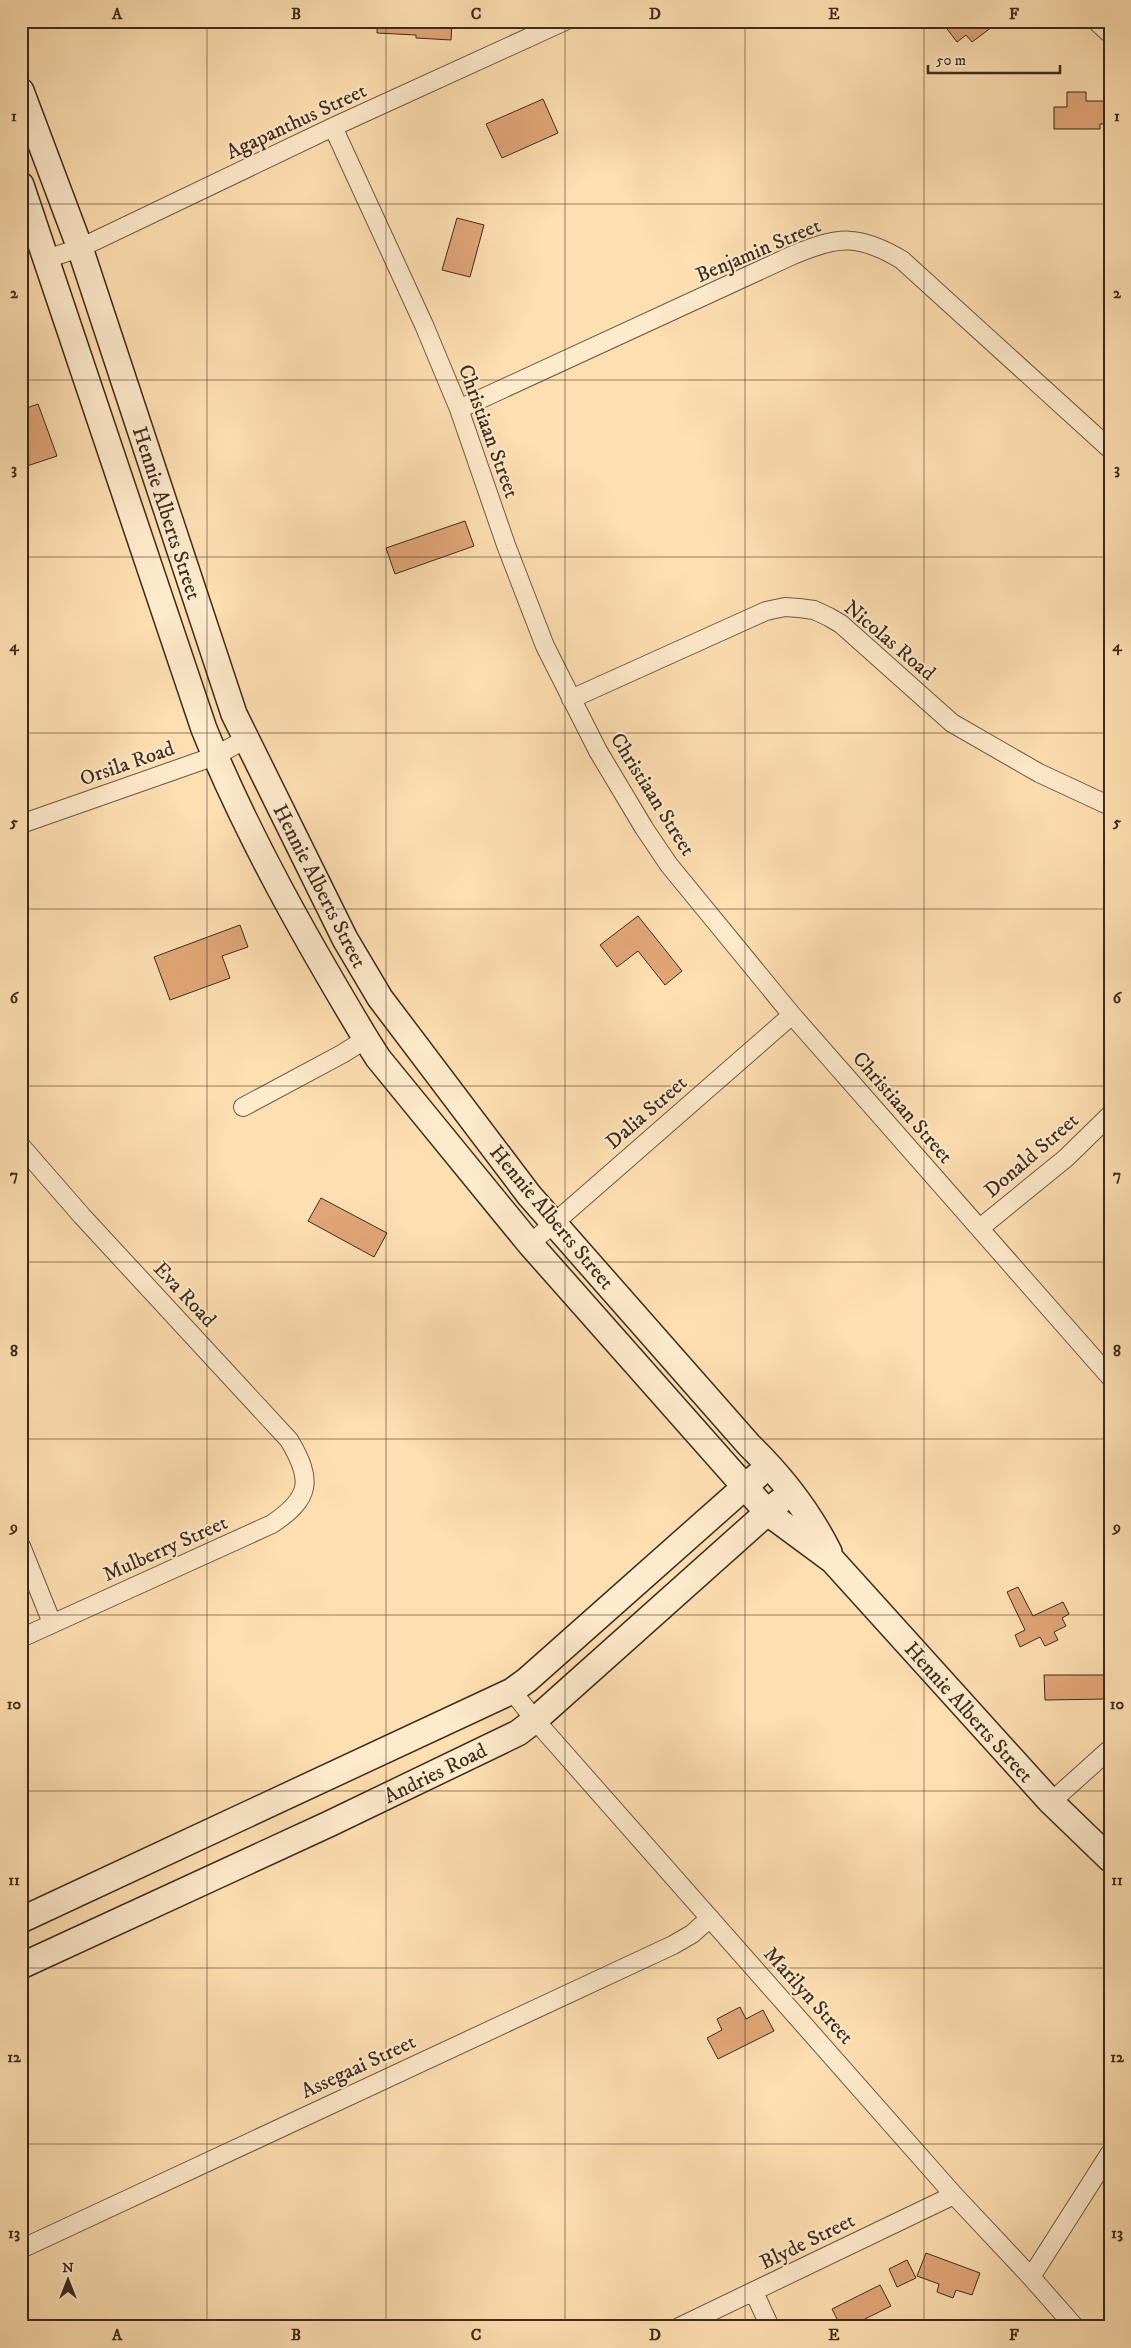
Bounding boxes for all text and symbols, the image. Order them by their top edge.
text: A [111,4,123,24]
text: B [291,4,301,24]
text: C [471,4,481,24]
text: D [649,4,661,24]
text: E [828,4,840,24]
text: F [1009,4,1019,24]
scale bar [928,42,1061,74]
text: 50 m [936,51,966,70]
street label: Agapanthus Street [222,78,371,166]
text: 1 [11,106,17,126]
text: 1 [1114,106,1120,126]
street label: Benjamin Street [692,213,825,289]
text: 2 [10,283,19,303]
text: 2 [1113,283,1122,303]
street label: Christiaan Street [452,361,524,502]
street label: Hennie Alberts Street [126,423,206,603]
text: 3 [11,459,17,479]
text: 3 [1114,459,1120,479]
street label: Nicolas Road [838,595,941,687]
text: 4 [8,636,19,656]
text: 4 [1111,636,1122,656]
street label: Christiaan Street [604,728,701,861]
street label: Orsila Road [77,735,179,792]
street label: Hennie Alberts Street [267,800,372,973]
text: 5 [9,812,18,832]
text: 5 [1112,812,1121,832]
text: 6 [10,988,20,1008]
text: 6 [1113,988,1123,1008]
street label: Christiaan Street [846,1046,958,1169]
street label: Dalia Street [601,1070,693,1155]
street label: Donald Street [979,1107,1084,1204]
street label: Hennie Alberts Street [483,1140,619,1295]
text: 7 [10,1165,18,1185]
text: 7 [1113,1165,1121,1185]
street label: Eva Road [147,1256,222,1333]
text: 8 [10,1341,18,1361]
text: 8 [1113,1341,1121,1361]
street label: Mulberry Street [99,1510,232,1588]
text: 9 [9,1517,18,1537]
text: 9 [1112,1517,1121,1537]
street label: Hennie Alberts Street [898,1637,1038,1789]
text: 10 [7,1694,22,1714]
text: 10 [1110,1694,1125,1714]
street label: Andries Road [380,1738,492,1810]
text: 11 [8,1870,20,1890]
text: 11 [1111,1870,1123,1890]
street label: Marilyn Street [758,1941,859,2050]
street label: Assegaai Street [297,2029,420,2105]
text: 12 [7,2047,22,2067]
text: 12 [1110,2047,1125,2067]
street label: Blyde Street [756,2208,859,2276]
text: 13 [8,2223,20,2243]
text: 13 [1111,2223,1123,2243]
north arrow [42,2256,92,2306]
text: N [62,2259,74,2277]
text: A [111,2325,123,2345]
text: B [291,2325,301,2345]
text: C [471,2325,481,2345]
text: D [649,2325,661,2345]
text: E [828,2325,840,2345]
text: F [1009,2325,1019,2345]

